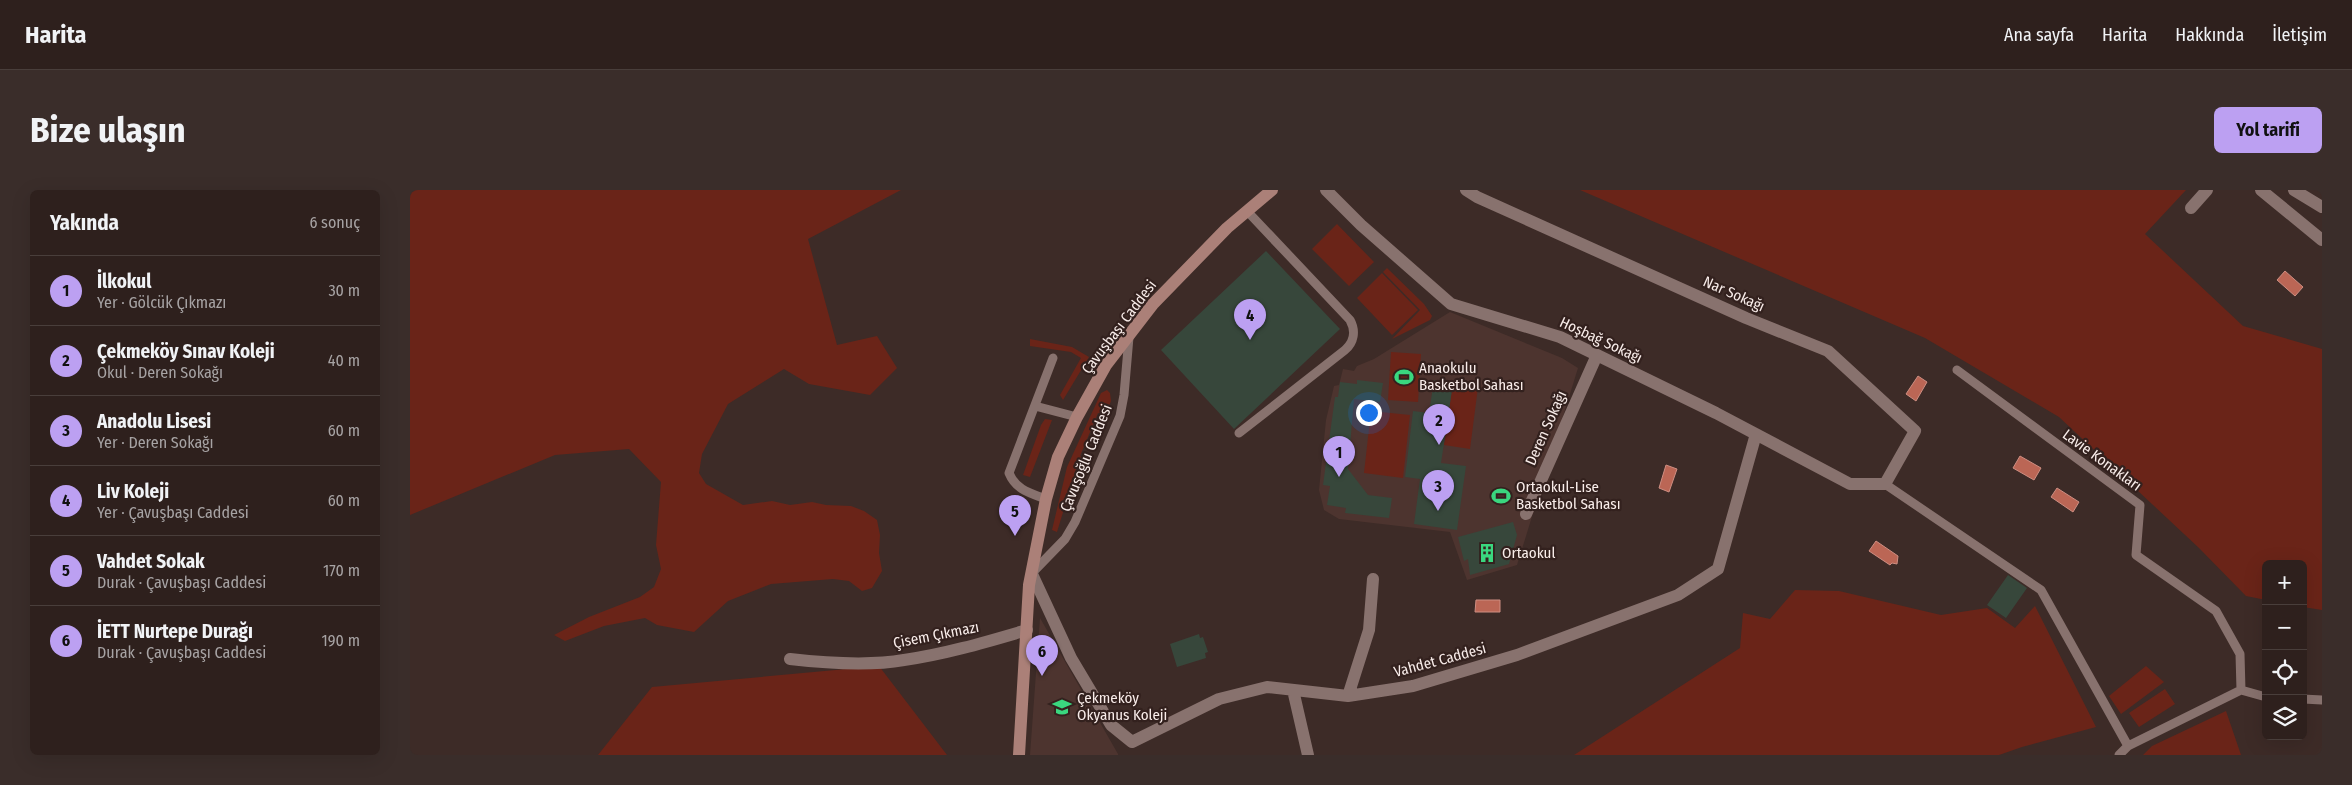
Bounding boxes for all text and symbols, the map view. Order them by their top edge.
text: Harita [25,21,87,49]
text: Ana sayfa [2004,24,2074,46]
text: Harita [2102,24,2147,46]
text: Hakkında [2175,24,2244,46]
text: İletişim [2272,24,2327,46]
button: Yol tarifi [2214,107,2322,153]
text: Bize ulaşın [30,109,185,151]
text: Yakında [50,210,119,236]
text: 6 sonuç [309,213,360,232]
text: İlkokul [97,270,151,293]
street label: Nar Sokağı [1700,272,1768,316]
street label: Çavuşbaşı Caddesi [1078,277,1160,377]
text: 1 [63,281,69,300]
text: 30 m [328,281,360,300]
text: Yer · Gölcük Çıkmazı [97,293,226,312]
pin: 4 [1234,299,1266,340]
street label: Hoşbağ Sokağı [1557,313,1645,367]
text: Çekmeköy Sınav Koleji [97,340,275,363]
text: 2 [62,351,70,370]
text: 40 m [328,351,360,370]
place label: Anaokulu Basketbol Sahası [1419,359,1524,394]
text: Okul · Deren Sokağı [97,363,223,382]
sports icon: Anaokulu Basketbol Sahası [1393,366,1415,388]
street label: Deren Sokağı [1522,388,1570,468]
your location [1356,400,1382,426]
street label: Çavuşoğlu Caddesi [1056,402,1116,514]
pin: 2 [1423,404,1455,445]
text: Anadolu Lisesi [97,410,211,433]
text: 3 [62,421,70,440]
text: 60 m [328,421,360,440]
street label: Lavie Konakları [2059,425,2145,495]
text: Yer · Deren Sokağı [97,433,214,452]
pin: 1 [1323,436,1355,477]
pin: 3 [1422,470,1454,511]
place label: Ortaokul-Lise Basketbol Sahası [1516,478,1621,513]
text: Liv Koleji [97,480,169,503]
sports icon: Ortaokul-Lise Basketbol Sahası [1490,485,1512,507]
text: 4 [62,491,70,510]
text: 60 m [328,491,360,510]
pin: 5 [999,495,1031,536]
text: Yer · Çavuşbaşı Caddesi [97,503,249,522]
building icon: Ortaokul [1476,542,1498,564]
place label: Ortaokul [1502,544,1555,562]
text: Vahdet Sokak [97,550,205,573]
map controls [2262,560,2307,740]
button: + [2262,560,2307,605]
text: 5 [62,561,70,580]
text: 170 m [323,561,360,580]
text: Durak · Çavuşbaşı Caddesi [97,573,266,592]
button: − [2262,605,2307,650]
street label: Çisem Çıkmazı [892,618,980,652]
text: İETT Nurtepe Durağı [97,620,253,643]
text: 6 [62,631,70,650]
text: 190 m [322,631,360,650]
pin: 6 [1026,635,1058,676]
street label: Vahdet Caddesi [1392,639,1488,681]
text: Durak · Çavuşbaşı Caddesi [97,643,266,662]
button: locate [2262,650,2307,695]
place label: Çekmeköy Okyanus Koleji [1077,689,1167,724]
button: layers [2262,695,2307,740]
school or university icon: Çekmeköy Okyanus Koleji [1051,696,1073,718]

